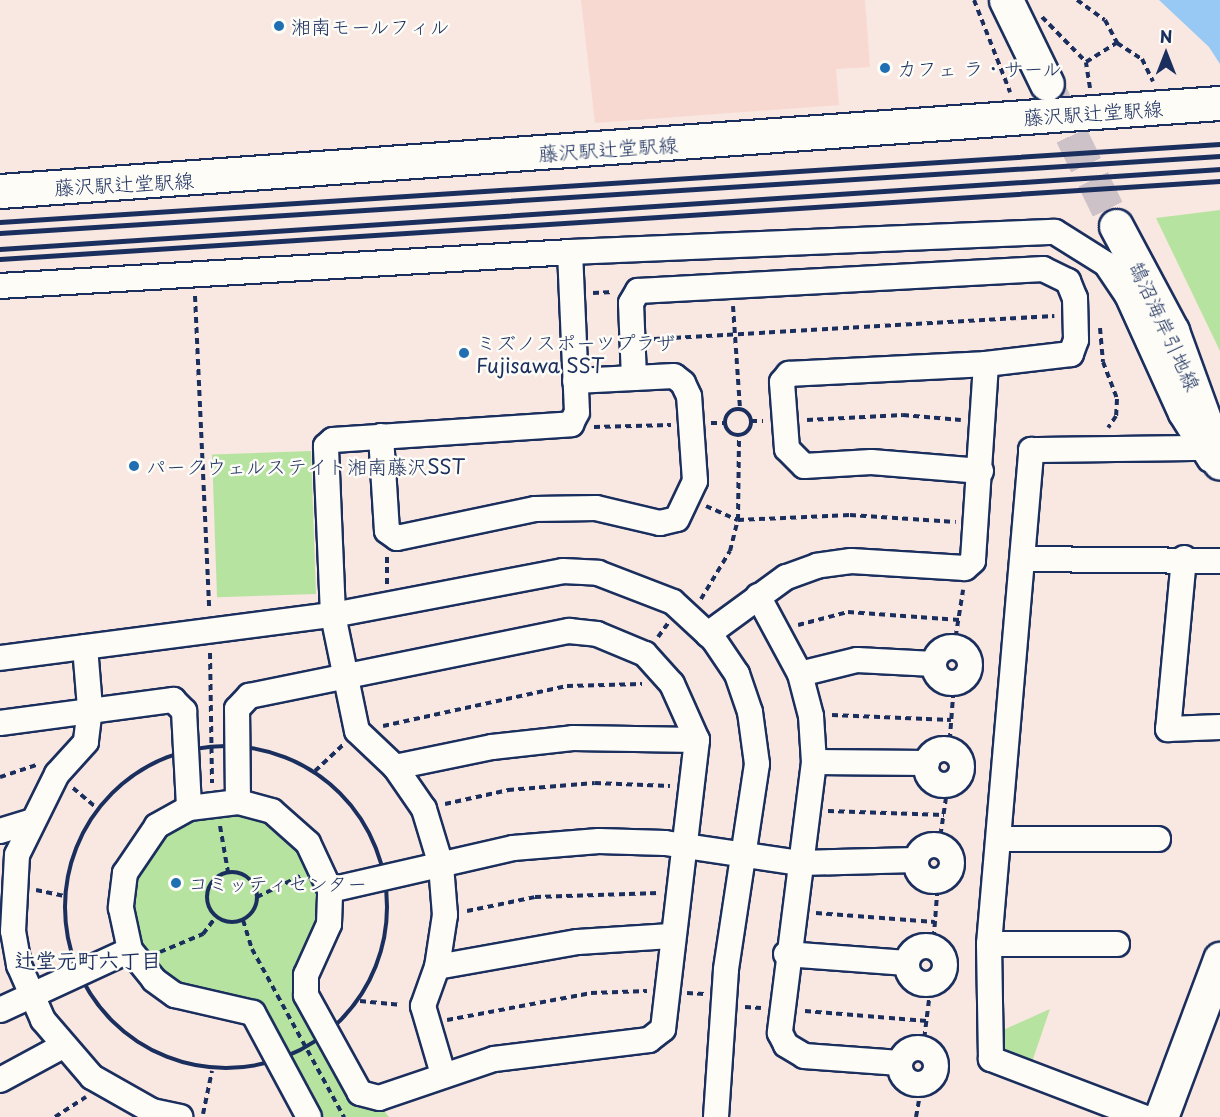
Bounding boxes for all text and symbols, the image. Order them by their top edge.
place label: 湘南モールフィル [291,14,451,38]
marker: 湘南モールフィル [272,19,286,33]
north arrow [1136,24,1196,84]
text: N [1160,24,1172,48]
place label: カフェ ラ・サール [897,56,1063,80]
marker: カフェ ラ・サール [878,61,892,75]
street label: 藤沢駅辻堂駅線 [1022,96,1164,130]
street label: 藤沢駅辻堂駅線 [537,132,679,166]
street label: 藤沢駅辻堂駅線 [53,168,195,200]
street label: 鵠沼海岸引地線 [1125,257,1205,395]
place label: ミズノスポーツプラザ Fujisawa SST [476,330,676,377]
marker: ミズノスポーツプラザ Fujisawa SST [457,346,471,360]
place label: パークウェルステイト湘南藤沢SST [146,454,464,478]
marker: パークウェルステイト湘南藤沢SST [127,459,141,473]
place label: コミッティセンター [188,871,368,895]
marker: コミッティセンター [169,876,183,890]
district label: 辻堂元町六丁目 [15,946,161,972]

